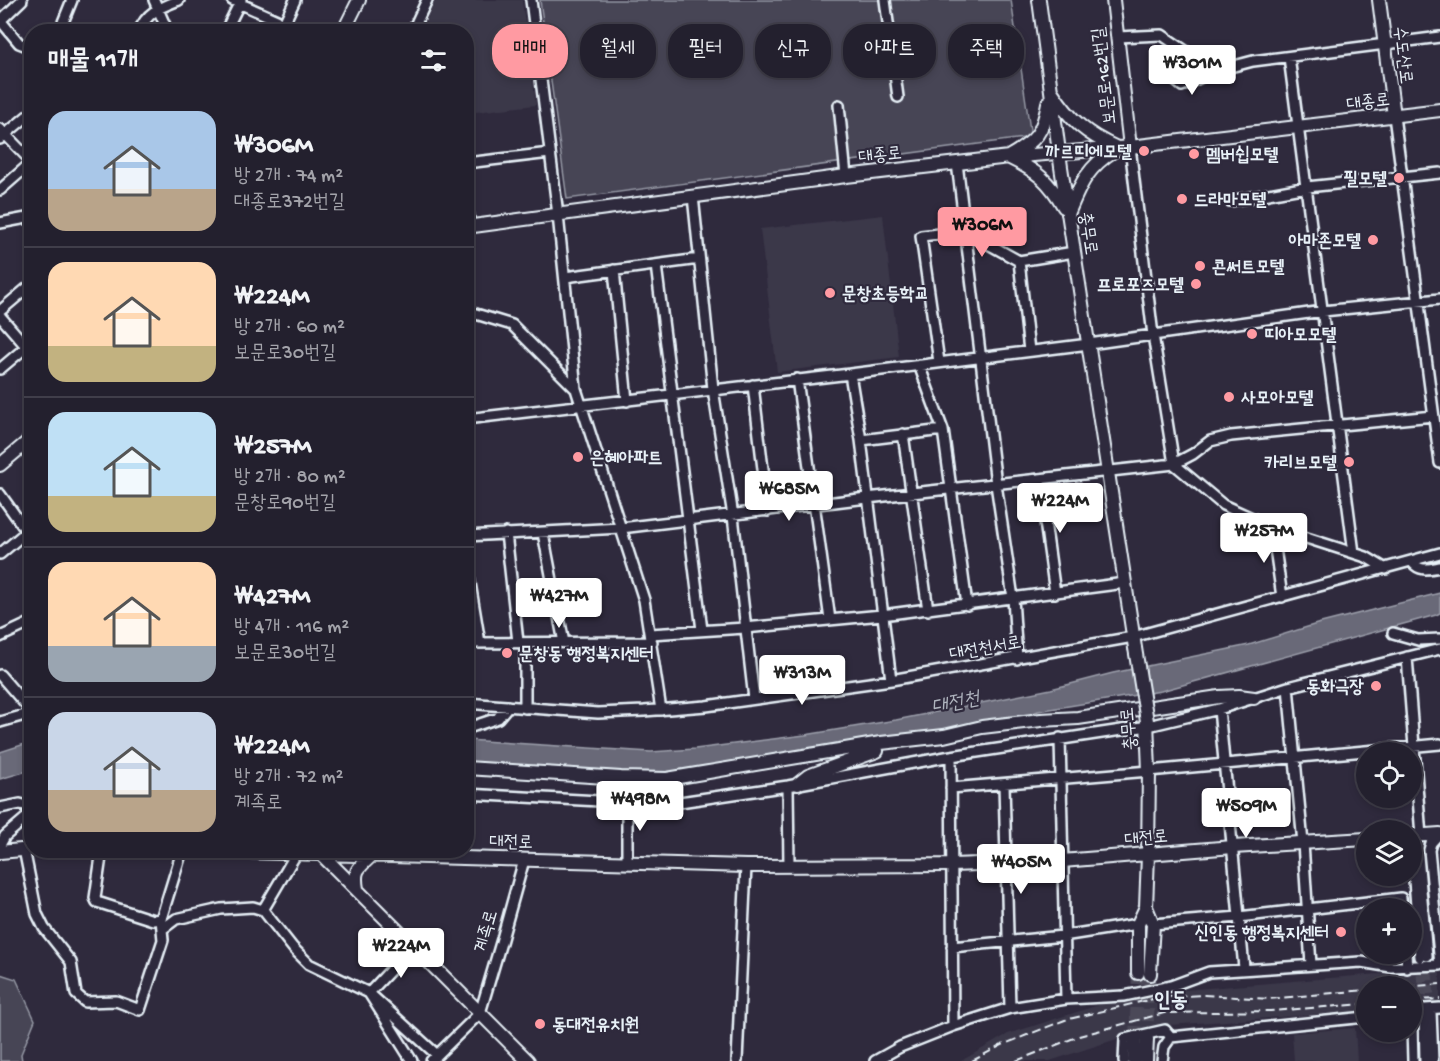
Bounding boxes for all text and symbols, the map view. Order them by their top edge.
chip: 매매 [492,24,568,78]
chip: 월세 [580,24,656,78]
chip: 필터 [668,24,743,78]
chip: 신규 [755,24,831,78]
chip: 아파트 [843,24,936,78]
chip: 주택 [948,24,1024,78]
street label: 보문로162번길 [1089,25,1122,125]
street label: 수도산로 [1388,25,1415,85]
icon: filters [417,44,450,77]
pin: ₩301M [1150,45,1234,96]
text: 매물 11개 [48,47,138,78]
text: ₩301M [1163,53,1221,76]
street label: 대종로 [1345,90,1391,117]
text: ₩306M [234,132,313,163]
icon: home [96,135,168,207]
place label: 까르띠에모텔 [1045,143,1133,164]
street label: 대종로 [858,144,903,169]
marker: 까르띠에모텔 [1137,144,1151,158]
place label: 멤버쉽모텔 [1206,145,1279,167]
marker: 멤버쉽모텔 [1187,147,1201,161]
text: 방 2개 · 74 m² [234,166,343,189]
place label: 필모텔 [1344,170,1388,191]
marker: 필모텔 [1392,171,1406,185]
place label: 드라마모텔 [1194,191,1267,212]
text: 대종로372번길 [234,192,345,215]
marker: 드라마모텔 [1175,192,1189,206]
pin: ₩306M [940,207,1024,258]
street label: 충무로 [1073,210,1100,256]
text: ₩306M [952,215,1012,238]
place label: 아마존모텔 [1289,232,1362,253]
marker: 아마존모텔 [1366,233,1380,247]
place label: 콘써트모텔 [1212,258,1285,279]
marker: 콘써트모텔 [1193,259,1207,273]
place label: 프로포즈모텔 [1097,276,1185,297]
marker: 프로포즈모텔 [1189,277,1203,291]
text: ₩224M [234,283,309,314]
place label: 문창초등학교 [842,285,929,306]
icon: home [96,286,168,358]
marker: 문창초등학교 [823,286,837,300]
text: 방 2개 · 60 m² [234,317,345,340]
place label: 띠아모모텔 [1264,326,1337,347]
marker: 띠아모모텔 [1245,327,1259,341]
text: 보문로30번길 [234,343,336,366]
place label: 사모아모텔 [1241,389,1314,410]
marker: 사모아모텔 [1222,390,1236,404]
text: ₩257M [234,433,311,464]
icon: home [96,436,168,508]
place label: 은혜아파트 [590,449,662,470]
marker: 은혜아파트 [571,450,585,464]
place label: 카리브모텔 [1265,454,1338,475]
marker: 카리브모텔 [1342,455,1356,469]
text: 방 2개 · 80 m² [234,467,346,490]
pin: ₩685M [747,471,831,522]
text: ₩685M [759,479,819,502]
pin: ₩224M [1018,483,1102,534]
text: ₩224M [1031,491,1089,514]
text: 문창로90번길 [234,493,336,516]
pin: ₩257M [1222,513,1306,564]
text: ₩257M [1234,521,1294,544]
pin: ₩427M [517,578,601,629]
text: ₩427M [234,583,310,614]
icon: home [96,586,168,658]
text: ₩427M [530,586,588,609]
text: 방 4개 · 116 m² [234,617,349,640]
street label: 대전천서로 [948,633,1023,666]
text: 보문로30번길 [234,643,336,666]
place label: 문창동 행정복지센터 [519,645,654,666]
marker: 문창동 행정복지센터 [500,646,514,660]
pin: ₩313M [760,655,844,706]
text: ₩313M [773,663,831,686]
place label: 동화극장 [1306,678,1365,699]
marker: 동화극장 [1369,679,1383,693]
water label: 대전천 [930,688,983,720]
street label: 충무로 [1118,706,1143,751]
text: ₩224M [234,733,309,764]
icon: home [96,736,168,808]
map controls [1356,742,1422,1042]
button: locate [1356,742,1422,808]
text: 방 2개 · 72 m² [234,767,344,790]
pin: ₩498M [598,781,682,832]
pin: ₩509M [1204,788,1288,839]
text: ₩498M [610,789,670,812]
text: 계족로 [234,793,282,816]
text: ₩509M [1216,796,1276,819]
button: layers [1356,820,1422,886]
street label: 대전로 [1124,827,1169,852]
street label: 대전로 [489,833,533,854]
pin: ₩405M [979,844,1063,895]
text: ₩405M [991,852,1051,875]
button: + [1356,898,1422,964]
street label: 계족로 [471,908,503,955]
place label: 신인동 행정복지센터 [1194,924,1329,945]
marker: 신인동 행정복지센터 [1334,925,1348,939]
pin: ₩224M [359,928,443,979]
text: ₩224M [372,936,430,959]
button: − [1356,976,1422,1042]
district label: 인동 [1154,990,1188,1015]
place label: 동대전유치원 [552,1016,639,1037]
marker: 동대전유치원 [533,1017,547,1031]

